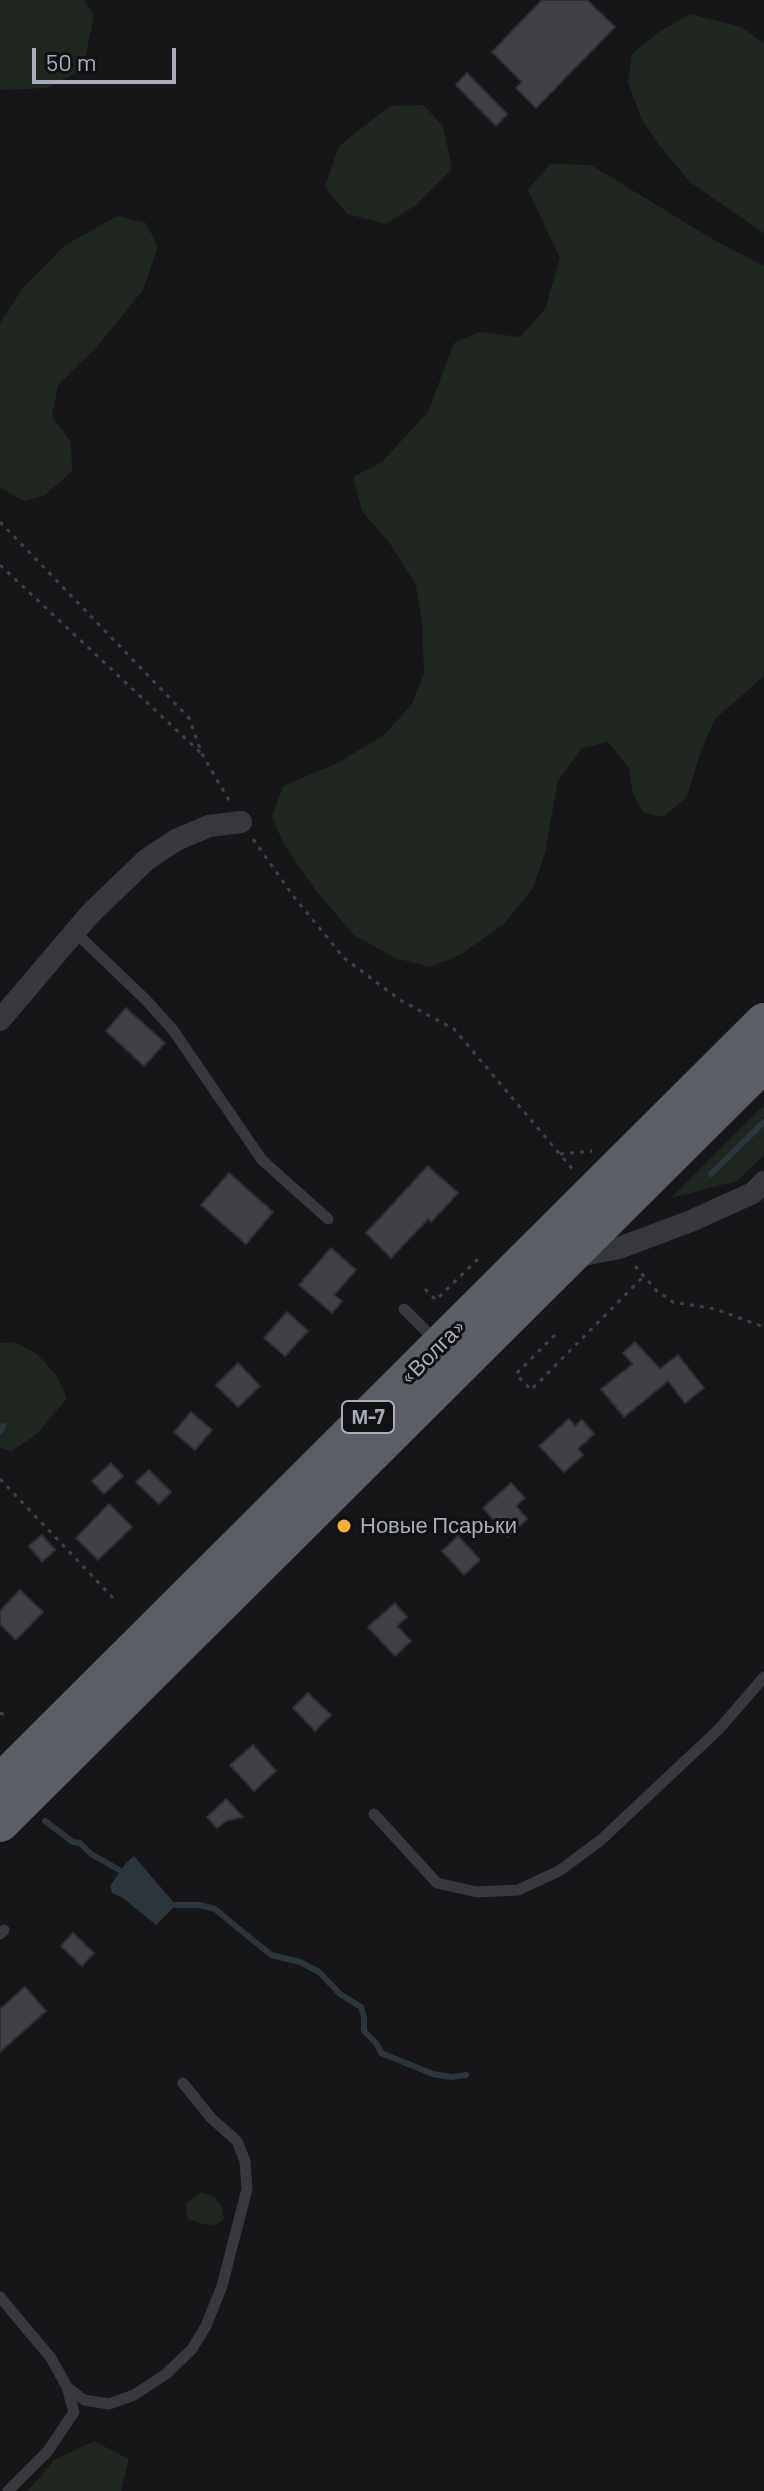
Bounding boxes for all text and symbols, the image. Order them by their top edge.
scale bar [36,32,180,82]
text: 50 m [46,47,97,76]
street label: «Волга» [394,1313,472,1391]
road number: М-7 [342,1401,394,1433]
place label: Новые Псарьки [360,1513,517,1539]
marker: Новые Псарьки [335,1517,353,1535]

